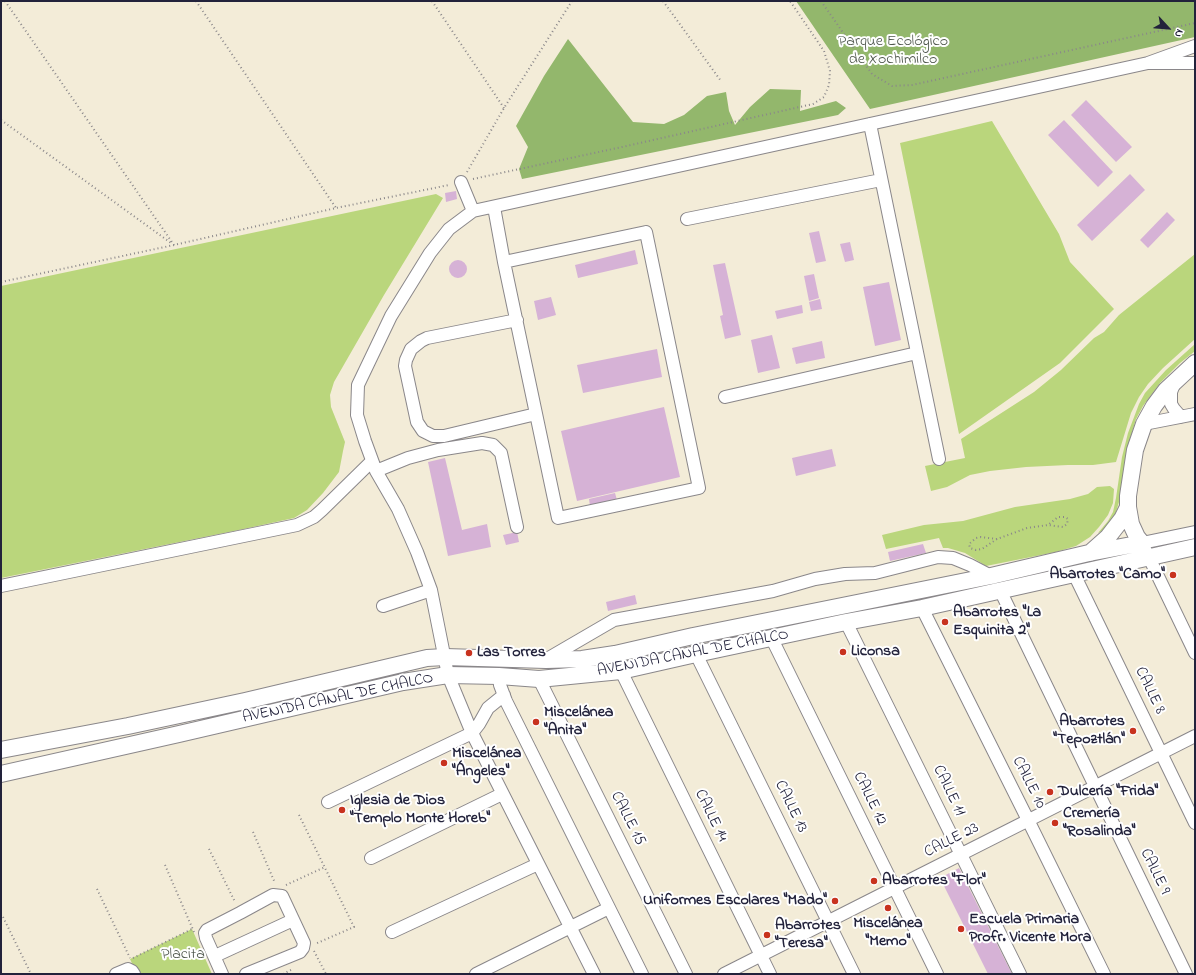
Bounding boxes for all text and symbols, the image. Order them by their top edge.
north arrow [1148,8,1188,48]
text: N [1170,26,1188,40]
park label: Parque Ecológico de Xochimilco [838,32,948,70]
place label: Abarrotes "Camo" [1049,565,1165,585]
marker: Abarrotes "Camo" [1168,570,1178,580]
place label: Abarrotes "La Esquinita 2" [953,603,1041,641]
marker: Abarrotes "La Esquinita 2" [940,617,950,627]
street label: AVENIDA CANAL DE CHALCO [596,626,790,682]
place label: Liconsa [851,642,900,662]
place label: Las Torres [477,643,546,663]
marker: Liconsa [838,647,848,657]
marker: Las Torres [464,648,474,658]
street label: CALLE 8 [1129,664,1169,718]
street label: AVENIDA CANAL DE CHALCO [241,669,435,729]
place label: Miscelánea "Anita" [544,703,613,741]
place label: Abarrotes "Tepoztlán" [1053,712,1125,750]
marker: Miscelánea "Anita" [531,717,541,727]
marker: Abarrotes "Tepoztlán" [1128,726,1138,736]
place label: Miscelánea "Ángeles" [452,744,521,782]
street label: CALLE 10 [1007,754,1049,812]
marker: Miscelánea "Ángeles" [439,758,449,768]
street label: CALLE 11 [927,762,969,820]
street label: CALLE 12 [848,769,890,829]
street label: CALLE 13 [769,778,811,836]
place label: Dulcería "Frida" [1058,782,1158,802]
street label: CALLE 14 [689,787,731,845]
marker: Dulcería "Frida" [1045,787,1055,797]
street label: CALLE 15 [605,789,649,849]
place label: Iglesia de Dios "Templo Monte Horeb" [350,791,490,829]
place label: Cremería "Rosalinda" [1063,804,1136,842]
marker: Iglesia de Dios "Templo Monte Horeb" [337,805,347,815]
marker: Cremería "Rosalinda" [1050,818,1060,828]
street label: CALLE 23 [921,819,983,863]
street label: CALLE 9 [1135,846,1173,898]
place label: Abarrotes "Flor" [882,871,986,891]
marker: Abarrotes "Flor" [869,876,879,886]
place label: Uniformes Escolares "Mado" [643,891,827,911]
marker: Uniformes Escolares "Mado" [830,896,840,906]
marker: Miscelánea "Memo" [883,903,893,913]
place label: Escuela Primaria Profr. Vicente Mora [969,910,1091,948]
place label: Miscelánea "Memo" [853,914,923,952]
place label: Abarrotes "Teresa" [775,916,841,954]
marker: Escuela Primaria Profr. Vicente Mora [956,924,966,934]
marker: Abarrotes "Teresa" [762,930,772,940]
park label: Placita [161,945,205,965]

